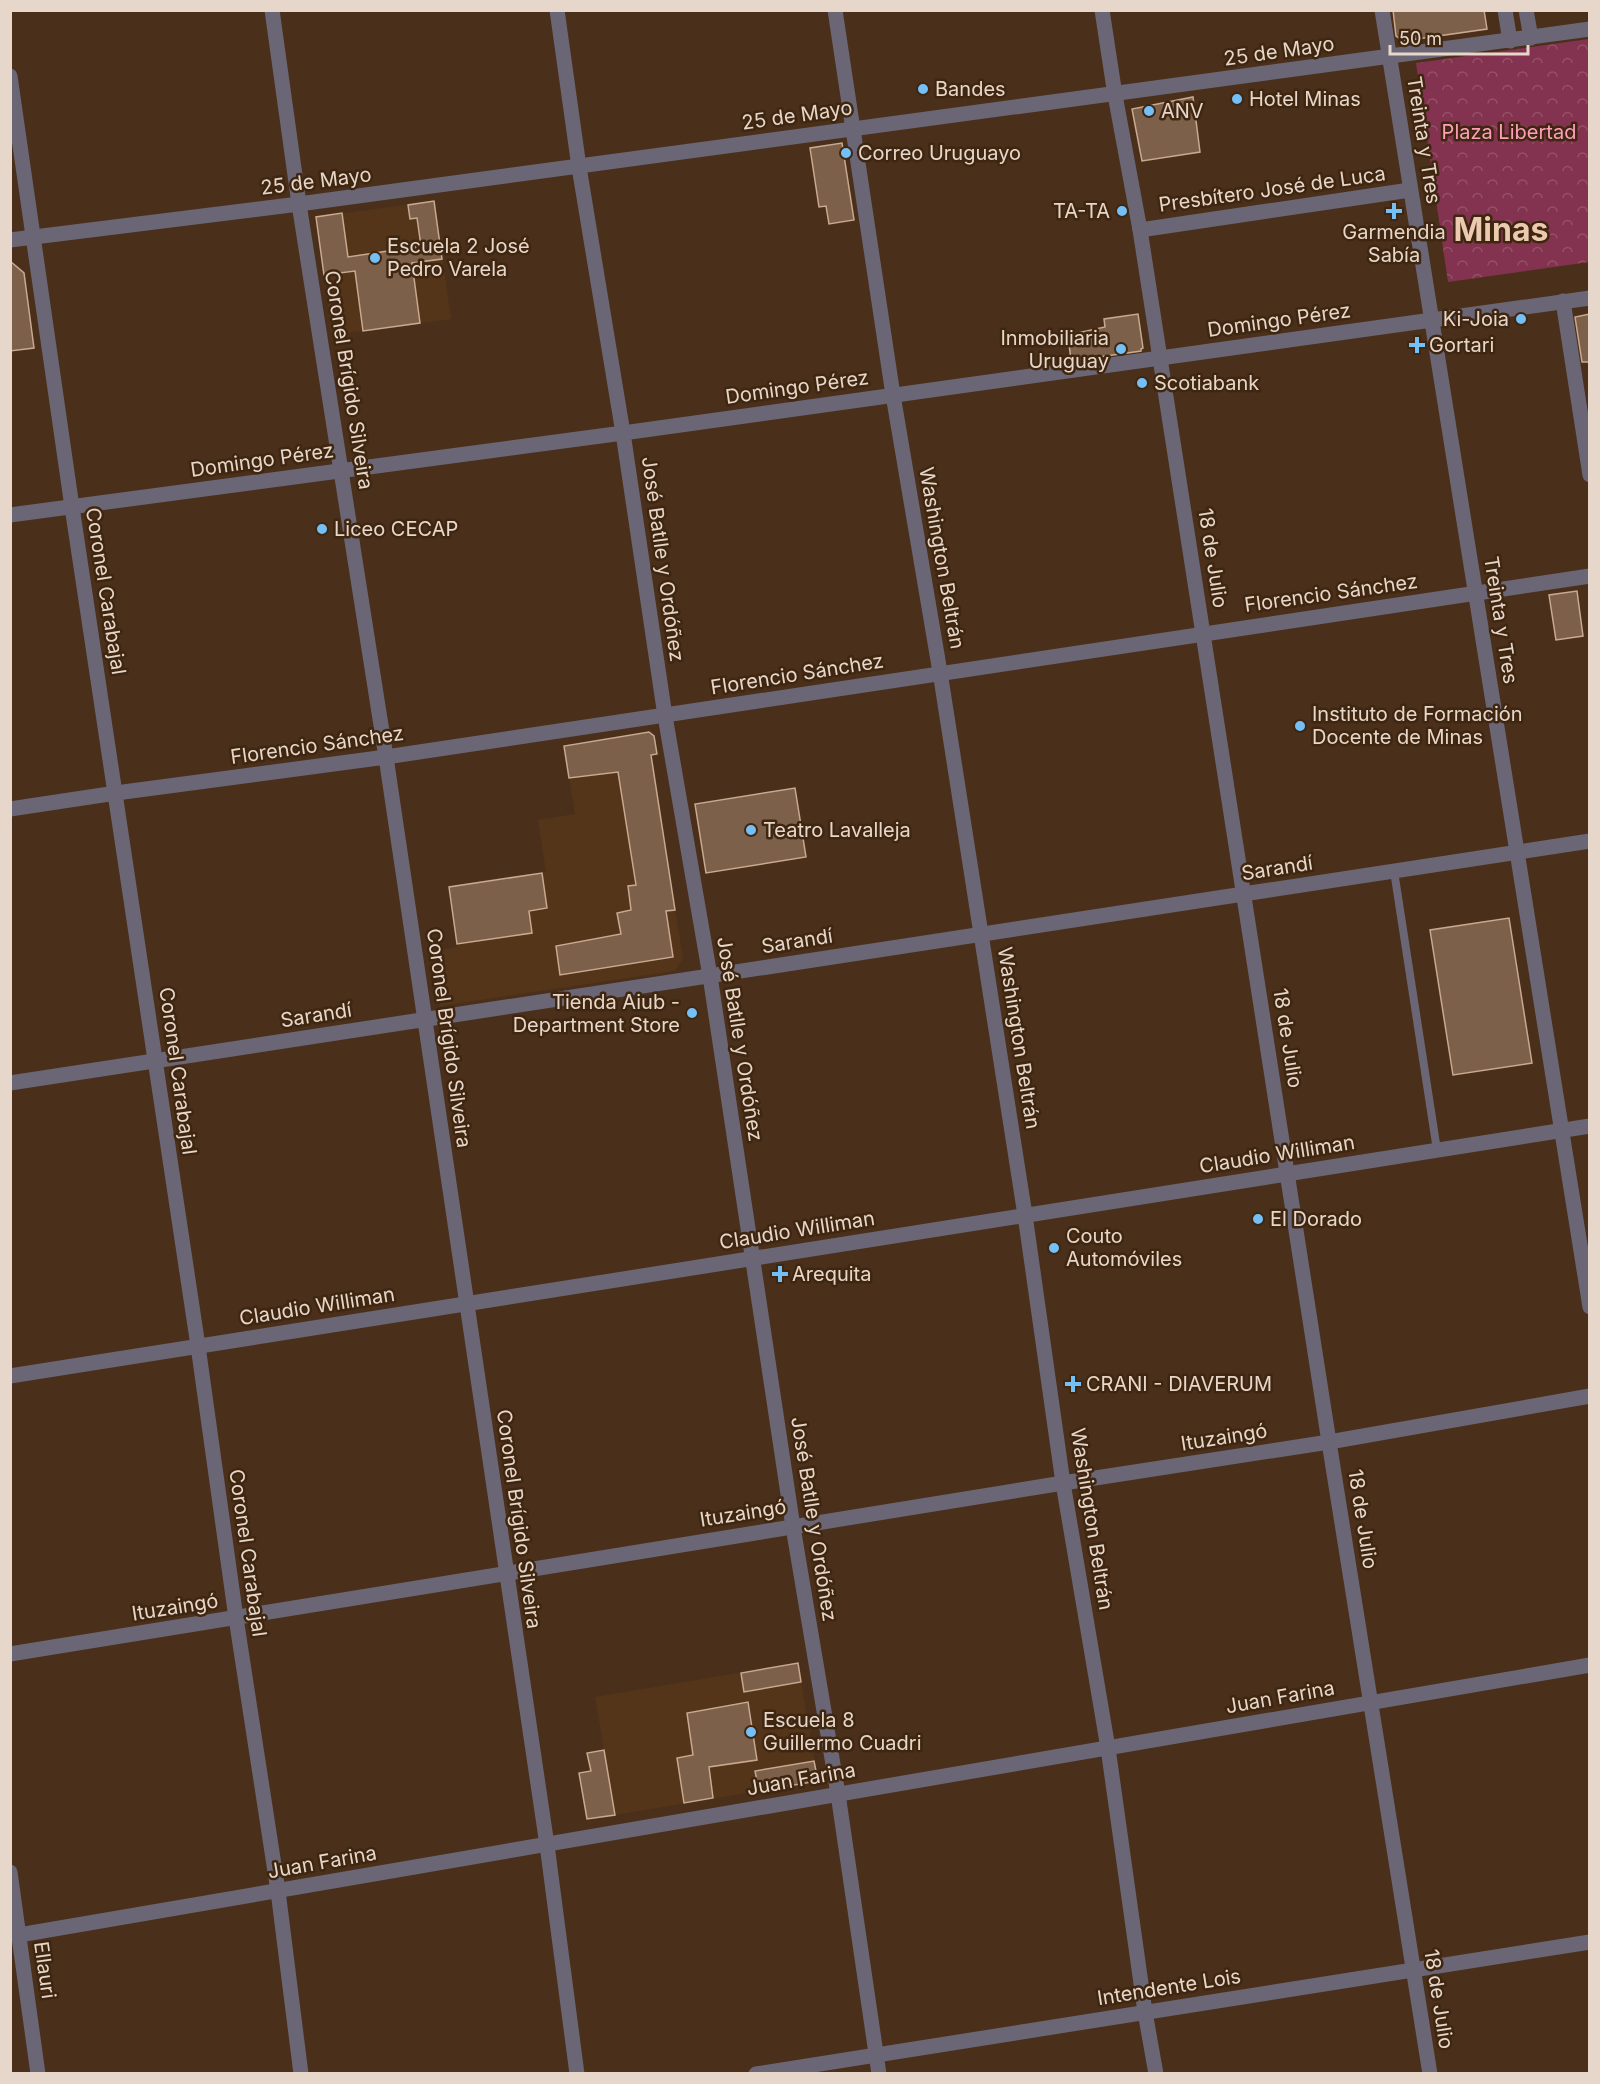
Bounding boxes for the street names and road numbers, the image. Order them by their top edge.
street label: 25 de Mayo [1222,31,1336,71]
street label: Treinta y Tres [1402,74,1446,206]
street label: 25 de Mayo [740,95,854,135]
street label: Presbítero José de Luca [1157,161,1387,217]
street label: 25 de Mayo [259,162,373,200]
street label: Coronel Brígido Silveira [320,269,378,491]
street label: Domingo Pérez [1206,298,1352,342]
street label: Domingo Pérez [724,365,870,409]
street label: Domingo Pérez [189,438,335,482]
street label: José Batlle y Ordóñez [637,455,689,663]
street label: Washington Beltrán [914,465,970,651]
street label: Coronel Carabajal [81,506,131,676]
street label: 18 de Julio [1193,506,1233,610]
street label: Treinta y Tres [1479,554,1523,686]
street label: Florencio Sánchez [1243,569,1419,617]
street label: Florencio Sánchez [709,648,885,700]
street label: Florencio Sánchez [229,721,405,769]
street label: Sarandí [1240,851,1314,885]
street label: Sarandí [760,924,834,958]
street label: Coronel Brígido Silveira [422,927,476,1149]
street label: José Batlle y Ordóñez [712,935,768,1143]
street label: Washington Beltrán [993,945,1045,1131]
street label: Coronel Carabajal [154,986,202,1156]
street label: 18 de Julio [1268,986,1308,1090]
street label: Sarandí [279,998,353,1032]
street label: Claudio Williman [1198,1130,1356,1178]
street label: Claudio Williman [718,1206,876,1254]
street label: Claudio Williman [238,1282,396,1330]
street label: Coronel Brígido Silveira [492,1408,546,1630]
street label: José Batlle y Ordóñez [786,1415,842,1623]
street label: Ituzaingó [1179,1418,1269,1456]
street label: Washington Beltrán [1066,1426,1118,1612]
street label: 18 de Julio [1343,1467,1383,1571]
street label: Coronel Carabajal [224,1468,272,1638]
street label: Ituzaingó [698,1494,788,1532]
street label: Ituzaingó [130,1588,220,1626]
street label: Juan Farina [1224,1676,1336,1718]
street label: Juan Farina [745,1758,857,1800]
street label: Juan Farina [266,1841,378,1883]
street label: Ellauri [29,1940,61,2000]
street label: 18 de Julio [1419,1947,1459,2051]
street label: Intendente Lois [1095,1964,1243,2010]

